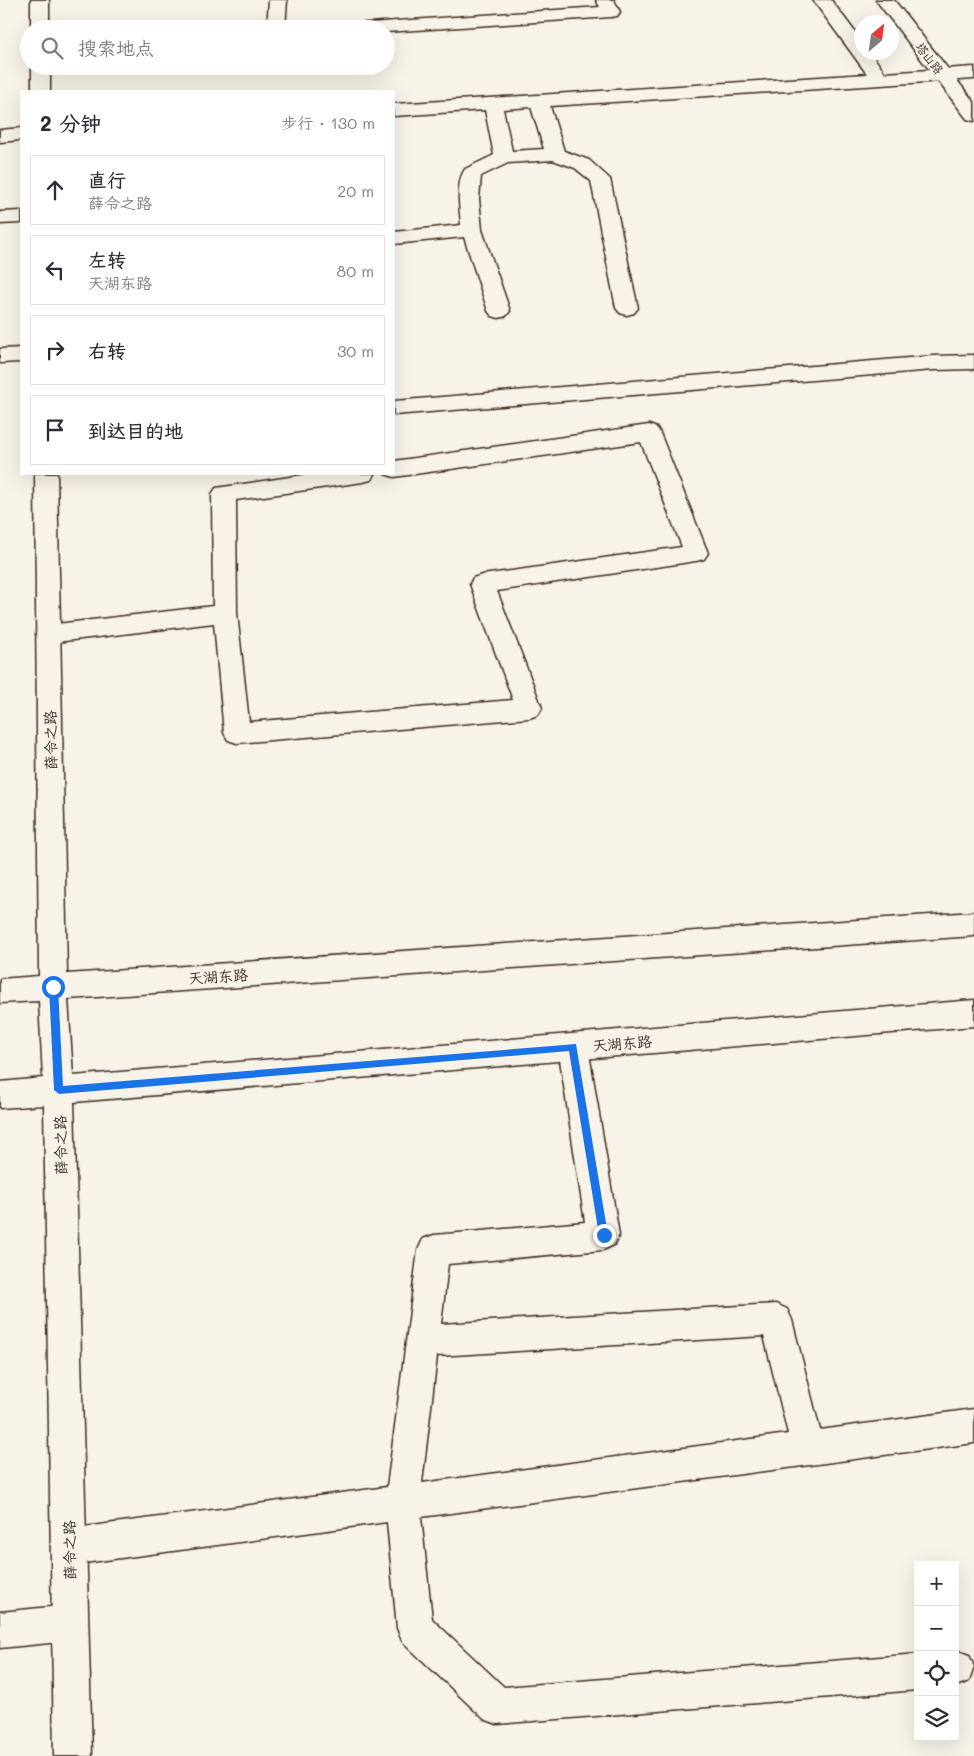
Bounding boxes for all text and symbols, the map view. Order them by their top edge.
north arrow [854,15,899,60]
search box [20,20,395,75]
icon: search [38,34,66,62]
text: 搜索地点 [78,35,154,60]
street label: 塔山路 [913,39,947,77]
text: 2 分钟 [40,109,101,136]
text: 步行 · 130 m [282,112,375,133]
text: 直行 [88,167,126,192]
icon: ahead [41,176,69,204]
text: 20 m [337,180,374,201]
text: 薛令之路 [88,192,152,213]
text: 左转 [88,247,126,272]
icon: left [41,256,69,284]
text: 80 m [337,260,374,281]
text: 天湖东路 [88,272,152,293]
icon: right [41,336,69,364]
text: 右转 [88,338,126,363]
text: 30 m [337,340,374,361]
icon: arrive [41,416,69,444]
text: 到达目的地 [88,418,183,443]
street label: 薛令之路 [39,710,61,770]
street label: 天湖东路 [187,964,249,988]
route start [42,976,65,999]
street label: 天湖东路 [591,1030,653,1056]
street label: 薛令之路 [49,1115,71,1175]
route end [593,1224,616,1247]
street label: 薛令之路 [58,1520,80,1580]
map controls [914,1561,959,1741]
button: + [914,1561,959,1606]
button: − [914,1606,959,1651]
button: locate [914,1651,959,1696]
button: layers [914,1696,959,1741]

